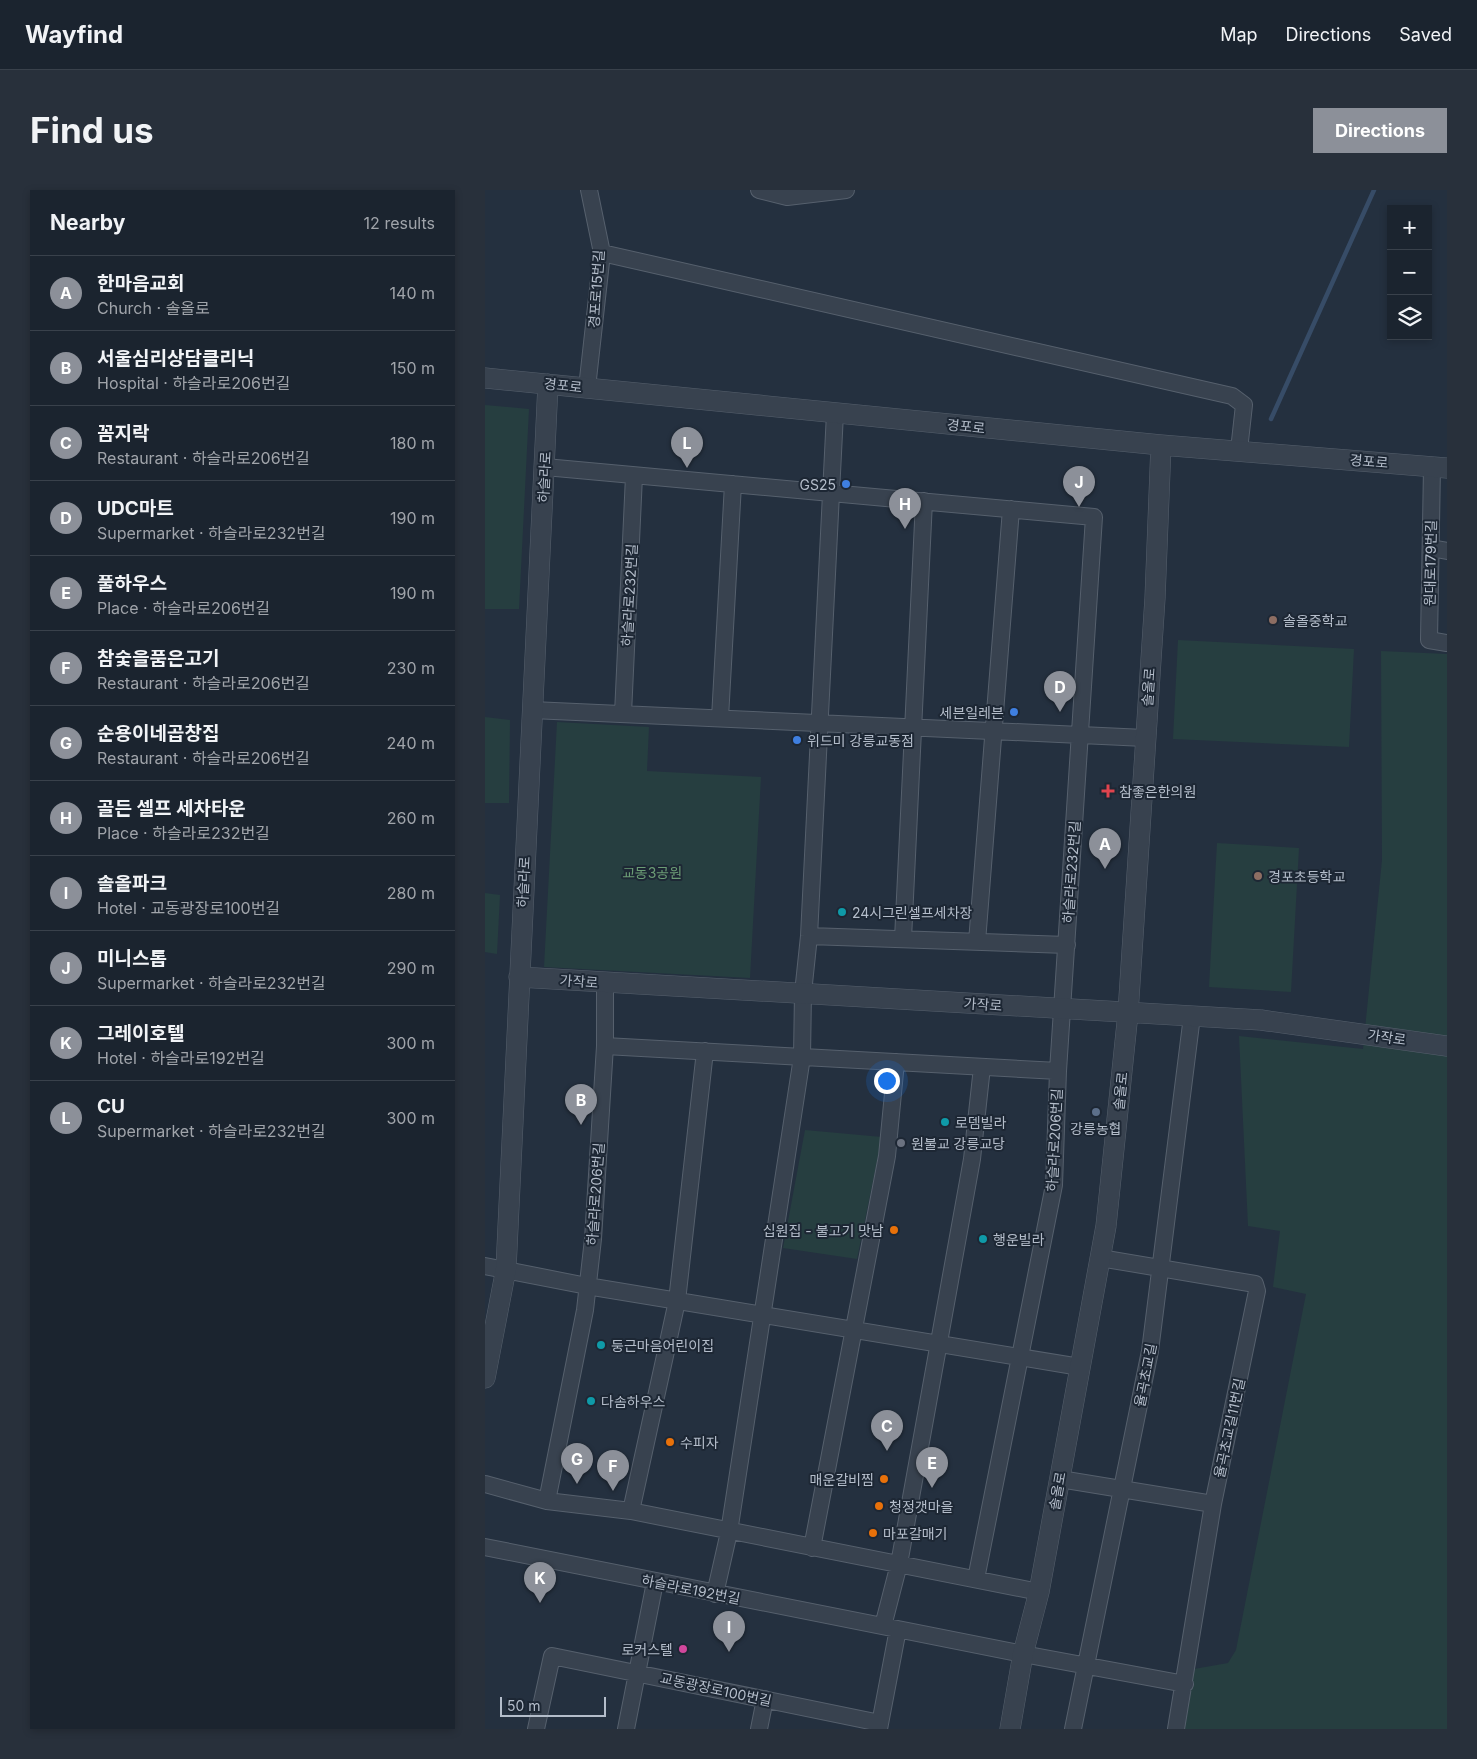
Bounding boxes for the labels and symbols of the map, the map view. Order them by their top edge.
street label: 경포로15번길 [585,249,607,329]
street label: 경포로 [543,375,583,395]
street label: 경포로 [946,416,986,436]
pin: L [671,427,703,468]
street label: 하슬라로 [534,451,554,503]
street label: 경포로 [1349,451,1389,471]
pin: J [1063,466,1095,507]
place label: GS25 [800,476,836,493]
marker: GS25 [840,478,852,490]
pin: H [889,488,921,529]
street label: 원대로179번길 [1421,520,1439,606]
street label: 하슬라로232번길 [618,543,640,647]
place label: 솔올중학교 [1283,612,1348,629]
marker: 솔올중학교 [1267,614,1279,626]
street label: 솔올로 [1138,667,1158,707]
pin: D [1044,671,1076,712]
place label: 세븐일레븐 [940,704,1004,721]
marker: 세븐일레븐 [1008,706,1020,718]
place label: 위드미 강릉교동점 [807,732,914,749]
marker: 위드미 강릉교동점 [791,734,803,746]
place label: 참좋은한의원 [1119,783,1196,800]
marker: 참좋은한의원 [1101,784,1115,798]
street label: 하슬라로232번길 [1059,820,1083,924]
pin: A [1089,828,1121,869]
street label: 하슬라로 [513,856,533,908]
park label: 교동3공원 [622,864,682,881]
place label: 경포초등학교 [1268,868,1345,885]
marker: 경포초등학교 [1252,870,1264,882]
place label: 24시그린셀프세차장 [852,904,973,921]
marker: 24시그린셀프세차장 [836,906,848,918]
street label: 가작로 [559,971,599,991]
street label: 가작로 [963,994,1003,1014]
street label: 가작로 [1367,1026,1407,1048]
your location [874,1068,900,1094]
street label: 솔올로 [1110,1071,1130,1111]
pin: B [565,1084,597,1125]
street label: 하슬라로206번길 [1043,1088,1065,1192]
marker: 강릉농협 [1090,1106,1102,1118]
place label: 로뎀빌라 [955,1114,1007,1131]
marker: 로뎀빌라 [939,1116,951,1128]
place label: 강릉농협 [1070,1120,1122,1137]
place label: 원불교 강릉교당 [911,1135,1005,1152]
marker: 원불교 강릉교당 [895,1137,907,1149]
street label: 하슬라로206번길 [583,1142,607,1246]
place label: 십원집 - 불고기 맛남 [763,1222,884,1239]
marker: 십원집 - 불고기 맛남 [888,1224,900,1236]
place label: 행운빌라 [993,1231,1045,1248]
marker: 행운빌라 [977,1233,989,1245]
place label: 둥근마음어린이집 [611,1337,714,1354]
marker: 둥근마음어린이집 [595,1339,607,1351]
street label: 율곡초교길 [1131,1342,1159,1408]
street label: 율곡초교길11번길 [1210,1377,1248,1479]
place label: 다솜하우스 [601,1393,666,1410]
marker: 다솜하우스 [585,1395,597,1407]
pin: C [871,1410,903,1451]
place label: 수피자 [680,1434,719,1451]
marker: 수피자 [664,1436,676,1448]
pin: G [561,1443,593,1484]
pin: E [916,1447,948,1488]
pin: F [597,1450,629,1491]
street label: 솔올로 [1045,1470,1069,1512]
place label: 매운갈비찜 [810,1471,874,1488]
marker: 매운갈비찜 [878,1473,890,1485]
place label: 청정갯마을 [889,1498,954,1515]
marker: 청정갯마을 [873,1500,885,1512]
place label: 마포갈매기 [883,1525,947,1542]
marker: 마포갈매기 [867,1527,879,1539]
pin: K [524,1562,556,1603]
street label: 하슬라로192번길 [640,1571,742,1607]
pin: I [713,1611,745,1652]
place label: 로커스텔 [621,1641,673,1658]
marker: 로커스텔 [677,1643,689,1655]
street label: 교동광장로100번길 [659,1669,773,1709]
scale bar [500,1694,606,1717]

